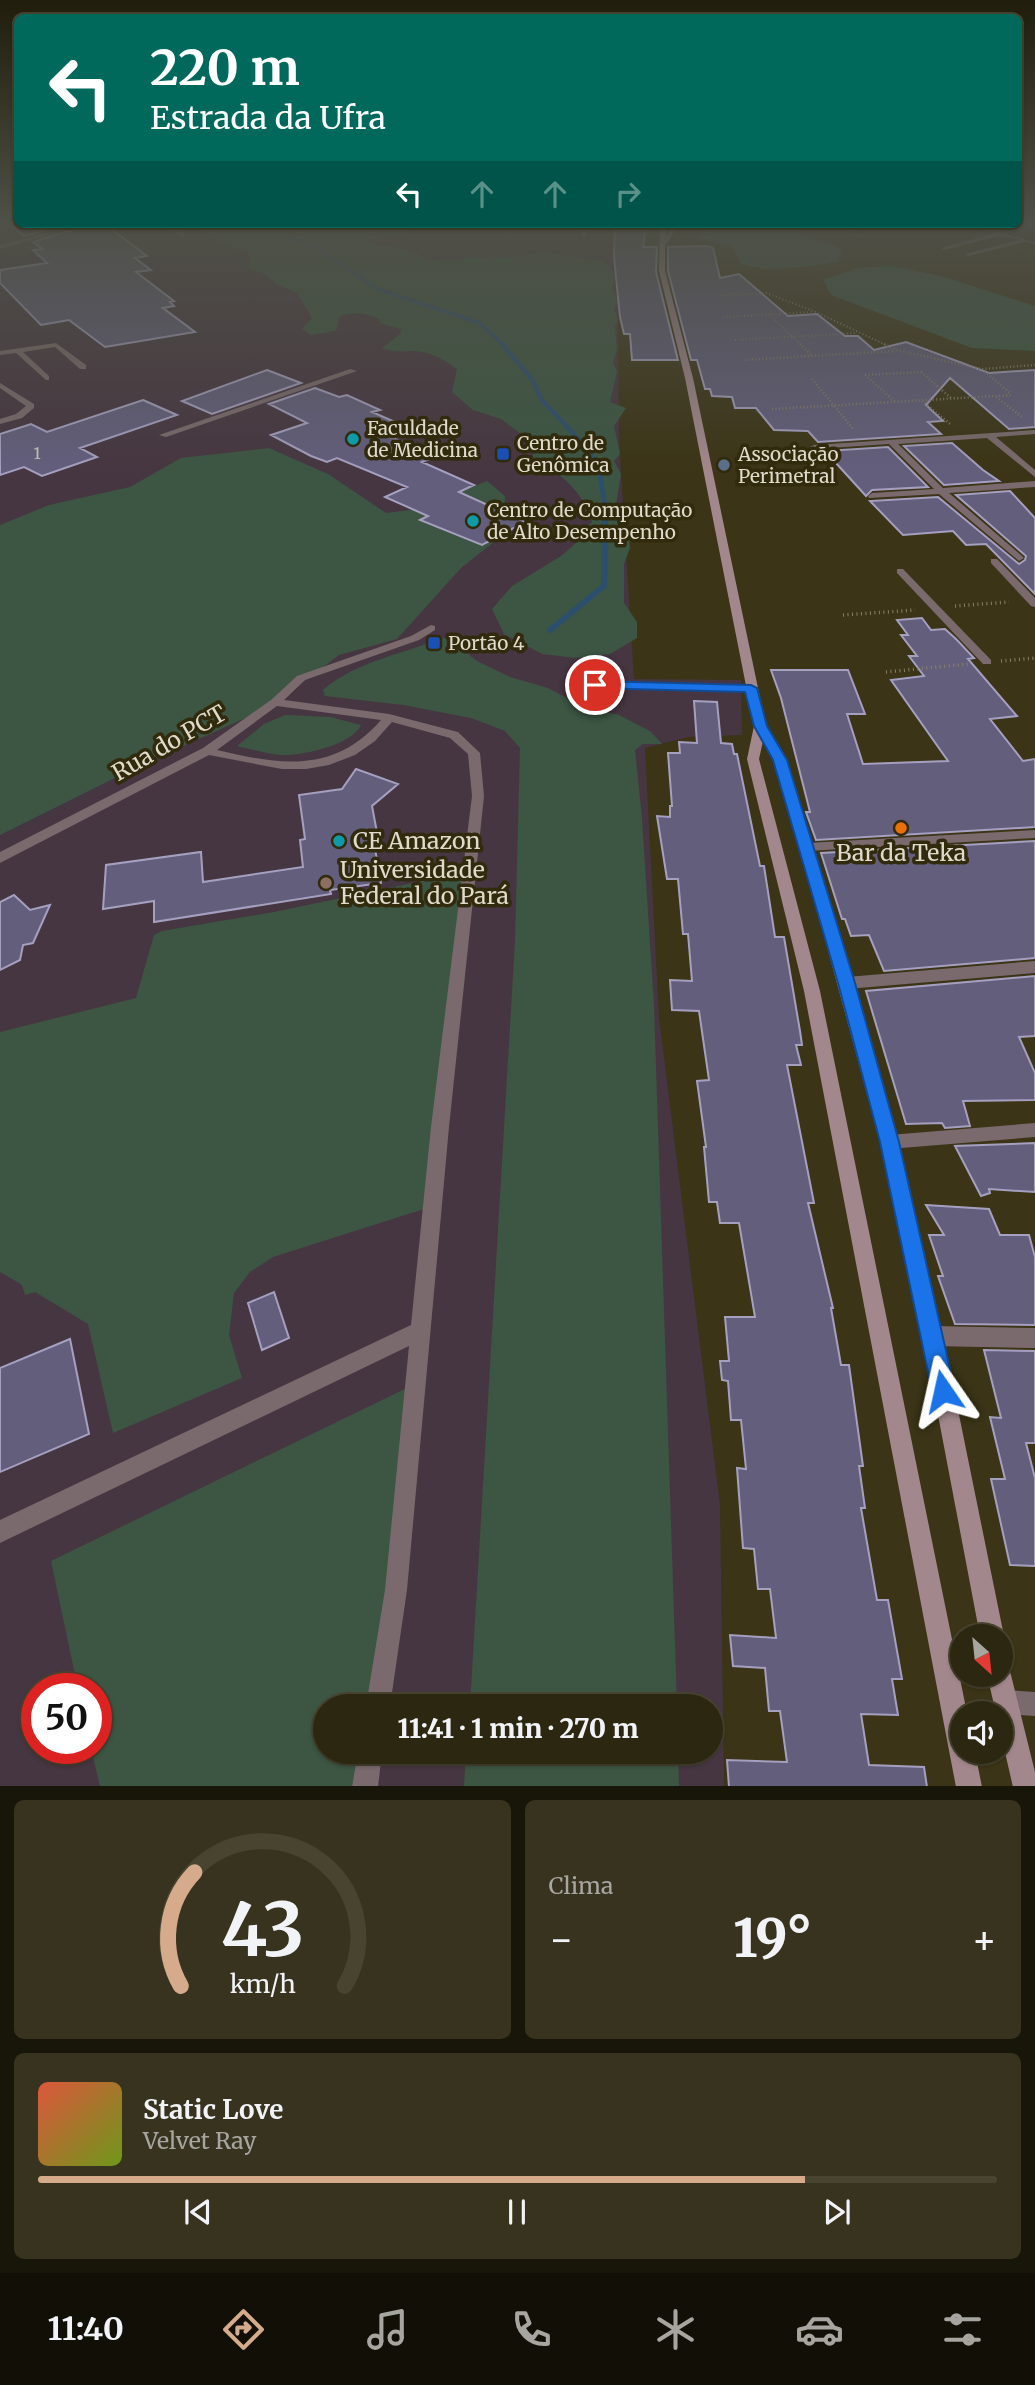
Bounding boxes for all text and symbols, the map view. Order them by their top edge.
text: 220 m [150,37,300,98]
icon: left [35,42,126,133]
text: Estrada da Ufra [150,98,386,138]
icon: left [390,175,428,213]
icon: ahead [463,175,501,213]
icon: ahead [536,175,574,213]
icon: right [609,175,647,213]
place label: Faculdade de Medicina [367,416,478,462]
marker: Faculdade de Medicina [345,431,361,447]
place label: Centro de Genômica [517,431,610,477]
place label: Associação Perimetral [737,442,839,488]
house number: 1 [33,443,41,463]
marker: Centro de Genômica [495,446,511,462]
marker: Associação Perimetral [716,457,732,473]
place label: Centro de Computação de Alto Desempenho [487,498,692,544]
marker: Centro de Computação de Alto Desempenho [465,513,481,529]
place label: Portão 4 [448,631,525,655]
marker: Portão 4 [426,635,442,651]
pin [565,655,625,715]
icon: arrive [576,666,614,704]
street label: Rua do PCT [106,698,231,787]
marker: Bar da Teka [893,820,909,836]
place label: CE Amazon [353,826,481,855]
marker: CE Amazon [331,833,347,849]
place label: Bar da Teka [836,838,966,867]
place label: Universidade Federal do Pará [340,855,509,910]
marker: Universidade Federal do Pará [318,875,334,891]
position arrow [906,1354,980,1428]
north arrow [950,1624,1013,1687]
map controls [950,1624,1013,1764]
speed limit sign: 50 [21,1673,112,1764]
button: sound [950,1701,1013,1764]
text: 11:41 · 1 min · 270 m [397,1712,639,1745]
text: Clima [549,1871,613,1900]
text: 43 [221,1884,304,1976]
text: 19° [733,1906,812,1971]
text: − [549,1916,574,1963]
text: + [972,1916,997,1963]
text: km/h [229,1967,295,1999]
text: Static Love [143,2093,283,2126]
text: Velvet Ray [143,2126,256,2155]
icon: previous [179,2193,217,2231]
icon: pause [498,2193,536,2231]
icon: next [818,2193,856,2231]
icon: directions [219,2305,268,2354]
icon: music [363,2305,412,2354]
icon: phone [507,2305,556,2354]
icon: climate [651,2305,700,2354]
icon: car [795,2305,844,2354]
icon: filters [938,2305,987,2354]
text: 11:40 [47,2309,124,2349]

